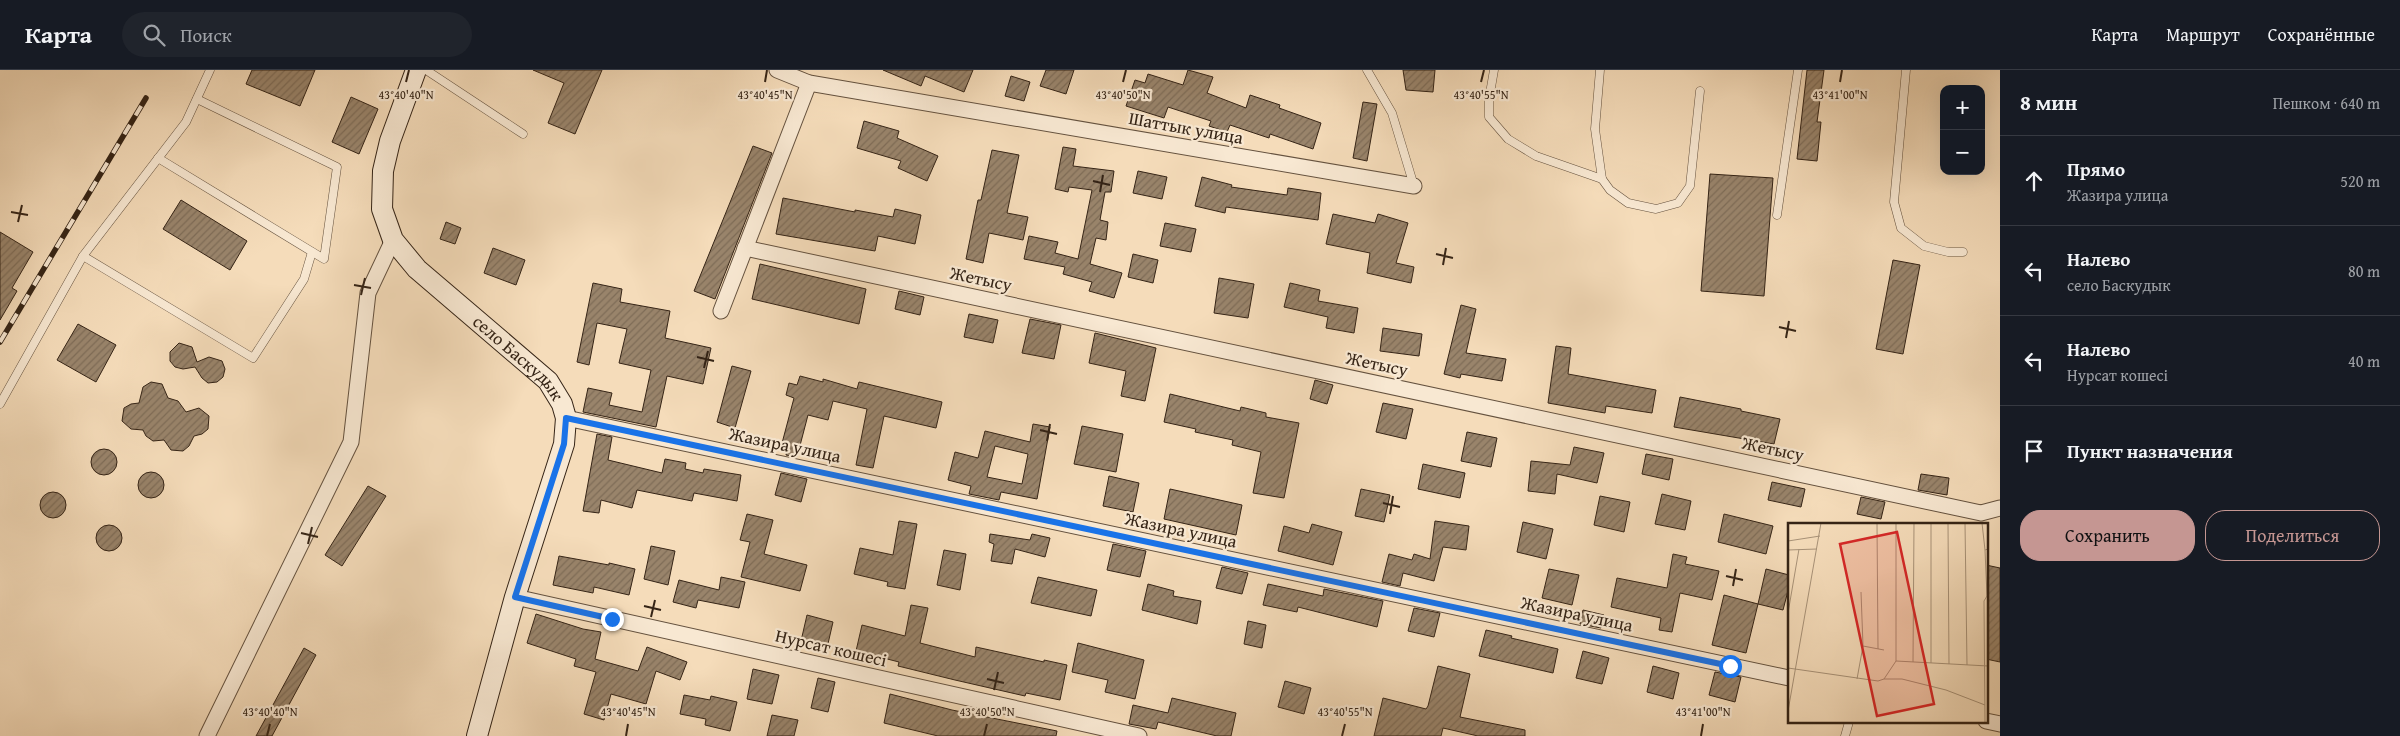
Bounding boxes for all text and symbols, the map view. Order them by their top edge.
search box [122,12,472,57]
text: Карта [25,17,92,52]
icon: search [140,21,168,49]
text: Поиск [180,21,232,49]
text: Карта [2092,21,2138,48]
text: Маршрут [2166,21,2240,48]
text: Сохранённые [2268,21,2375,48]
map controls [1940,85,1985,175]
button: + [1940,85,1985,130]
text: 43°40'40"N [378,86,434,103]
text: 43°40'45"N [737,86,793,103]
text: 43°40'50"N [1095,86,1151,103]
text: 43°40'55"N [1453,86,1509,103]
text: 43°41'00"N [1812,86,1868,103]
text: 8 мин [2020,87,2077,118]
text: Пешком · 640 m [2273,91,2380,115]
street label: Шаттык улица [1127,104,1246,151]
button: − [1940,130,1985,175]
text: Прямо [2067,155,2125,183]
icon: ahead [2020,167,2048,195]
text: 520 m [2340,169,2380,193]
text: Жазира улица [2067,183,2168,207]
text: Налево [2067,245,2130,273]
icon: left [2020,257,2048,285]
street label: Жетысу [947,259,1015,298]
text: 80 m [2348,259,2380,283]
text: село Баскудык [2067,273,2171,297]
street label: село Баскудык [467,308,571,406]
text: Налево [2067,335,2130,363]
street label: Жетысу [1343,344,1411,383]
icon: left [2020,347,2048,375]
text: 40 m [2348,349,2380,373]
text: Нурсат кошесi [2067,363,2168,387]
street label: Жазира улица [726,419,844,470]
street label: Жетысу [1739,429,1807,468]
icon: arrive [2020,437,2048,465]
text: Пункт назначения [2067,437,2233,465]
street label: Жазира улица [1122,504,1240,555]
button: Сохранить [2020,510,2195,561]
button: Поделиться [2205,510,2380,561]
inset map [1788,523,1988,724]
street label: Жазира улица [1518,588,1636,639]
route end [601,608,624,631]
street label: Нурсат кошесi [773,622,890,673]
route start [1719,655,1742,678]
text: 43°40'40"N [242,703,298,720]
text: 43°40'45"N [600,703,656,720]
text: 43°40'50"N [959,703,1015,720]
text: 43°40'55"N [1317,703,1373,720]
text: 43°41'00"N [1675,703,1731,720]

